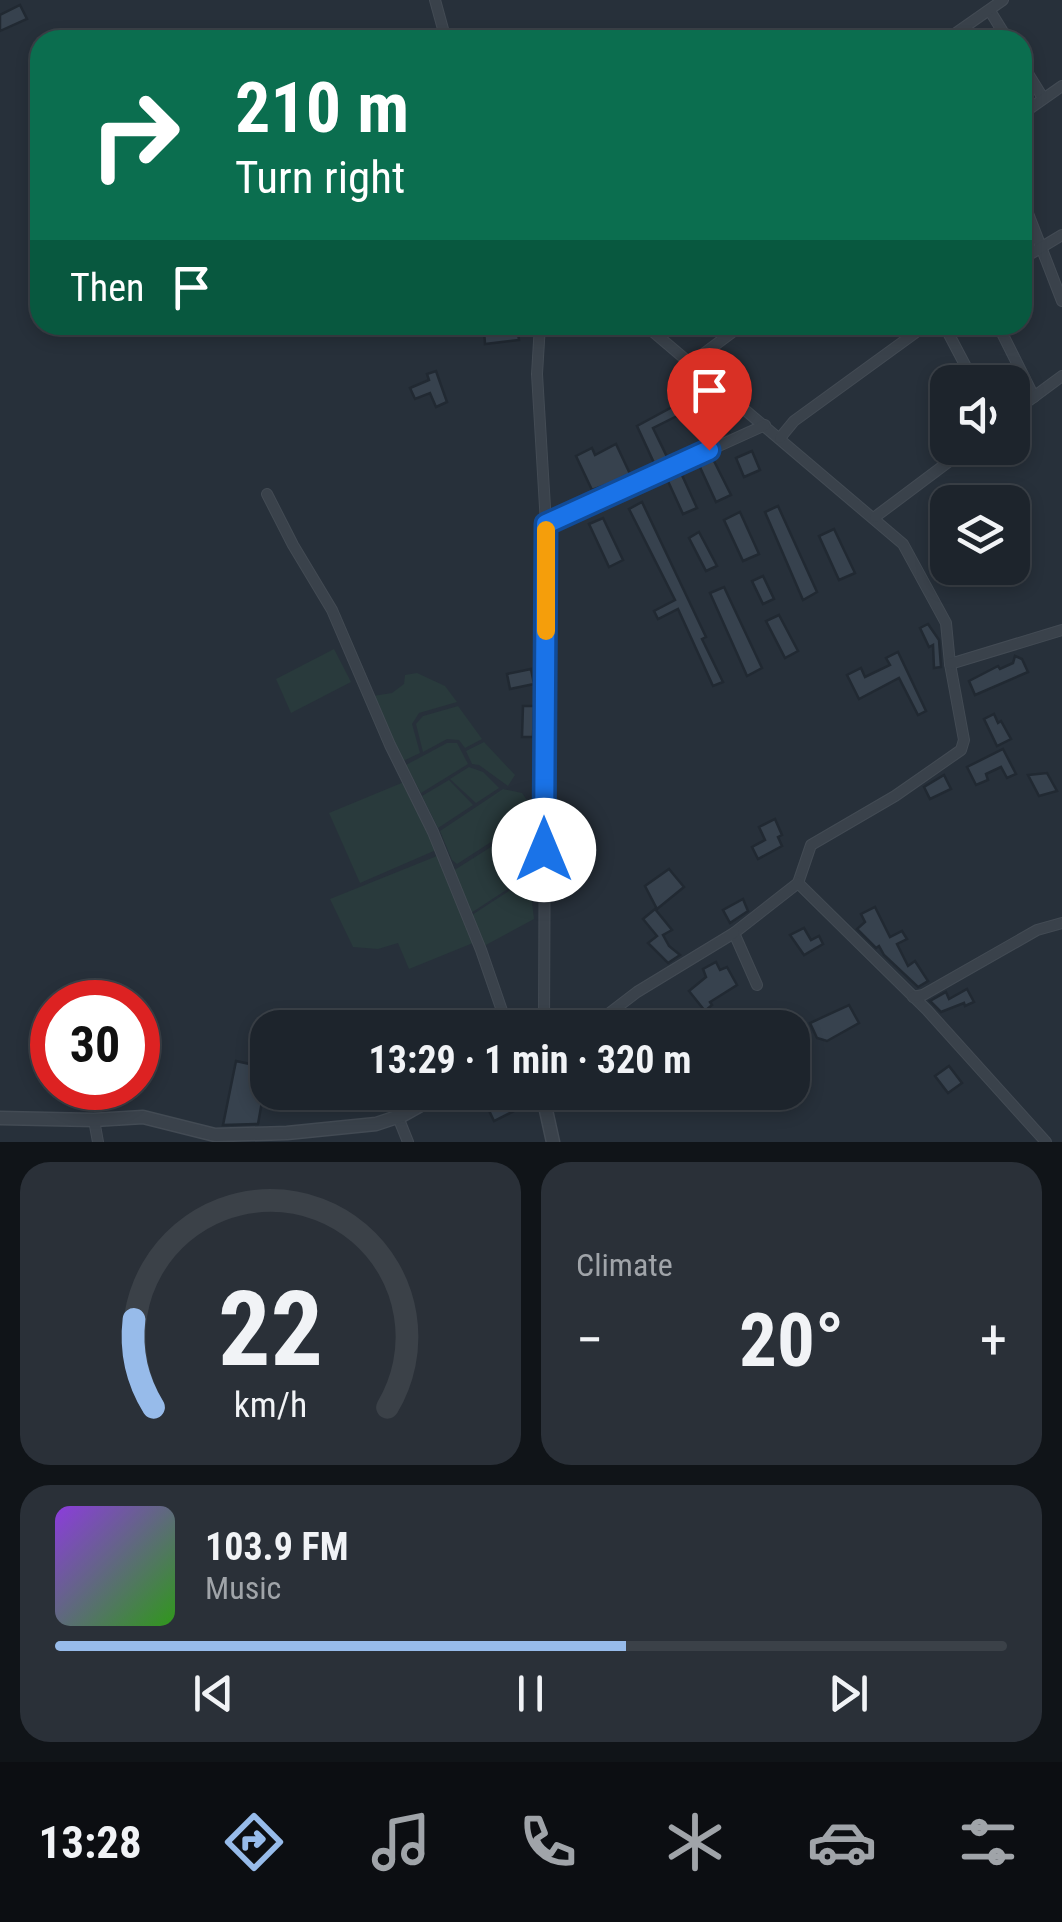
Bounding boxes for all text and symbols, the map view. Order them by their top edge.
text: 210 m [235,67,409,149]
icon: right [70,70,200,200]
text: Turn right [235,151,405,204]
icon: arrive [164,260,219,315]
text: Then [70,266,144,310]
pin [667,348,752,451]
icon: arrive [682,363,737,418]
map controls [930,365,1030,585]
button: sound [930,365,1030,465]
button: layers [930,485,1030,585]
position arrow [492,798,596,902]
speed limit sign: 30 [30,980,160,1110]
text: 13:29 · 1 min · 320 m [369,1038,691,1082]
text: Climate [576,1246,673,1284]
text: 22 [218,1269,323,1390]
text: 20° [739,1296,844,1384]
text: − [576,1308,604,1372]
text: + [980,1308,1007,1372]
text: km/h [234,1384,307,1426]
text: 103.9 FM [205,1525,349,1569]
text: Music [205,1569,281,1607]
icon: previous [186,1666,241,1721]
icon: pause [503,1666,558,1721]
icon: next [821,1666,876,1721]
icon: directions [219,1807,289,1877]
icon: music [366,1807,436,1877]
icon: phone [513,1807,583,1877]
icon: climate [660,1807,730,1877]
icon: car [807,1807,877,1877]
icon: filters [953,1807,1023,1877]
text: 13:28 [38,1816,142,1869]

